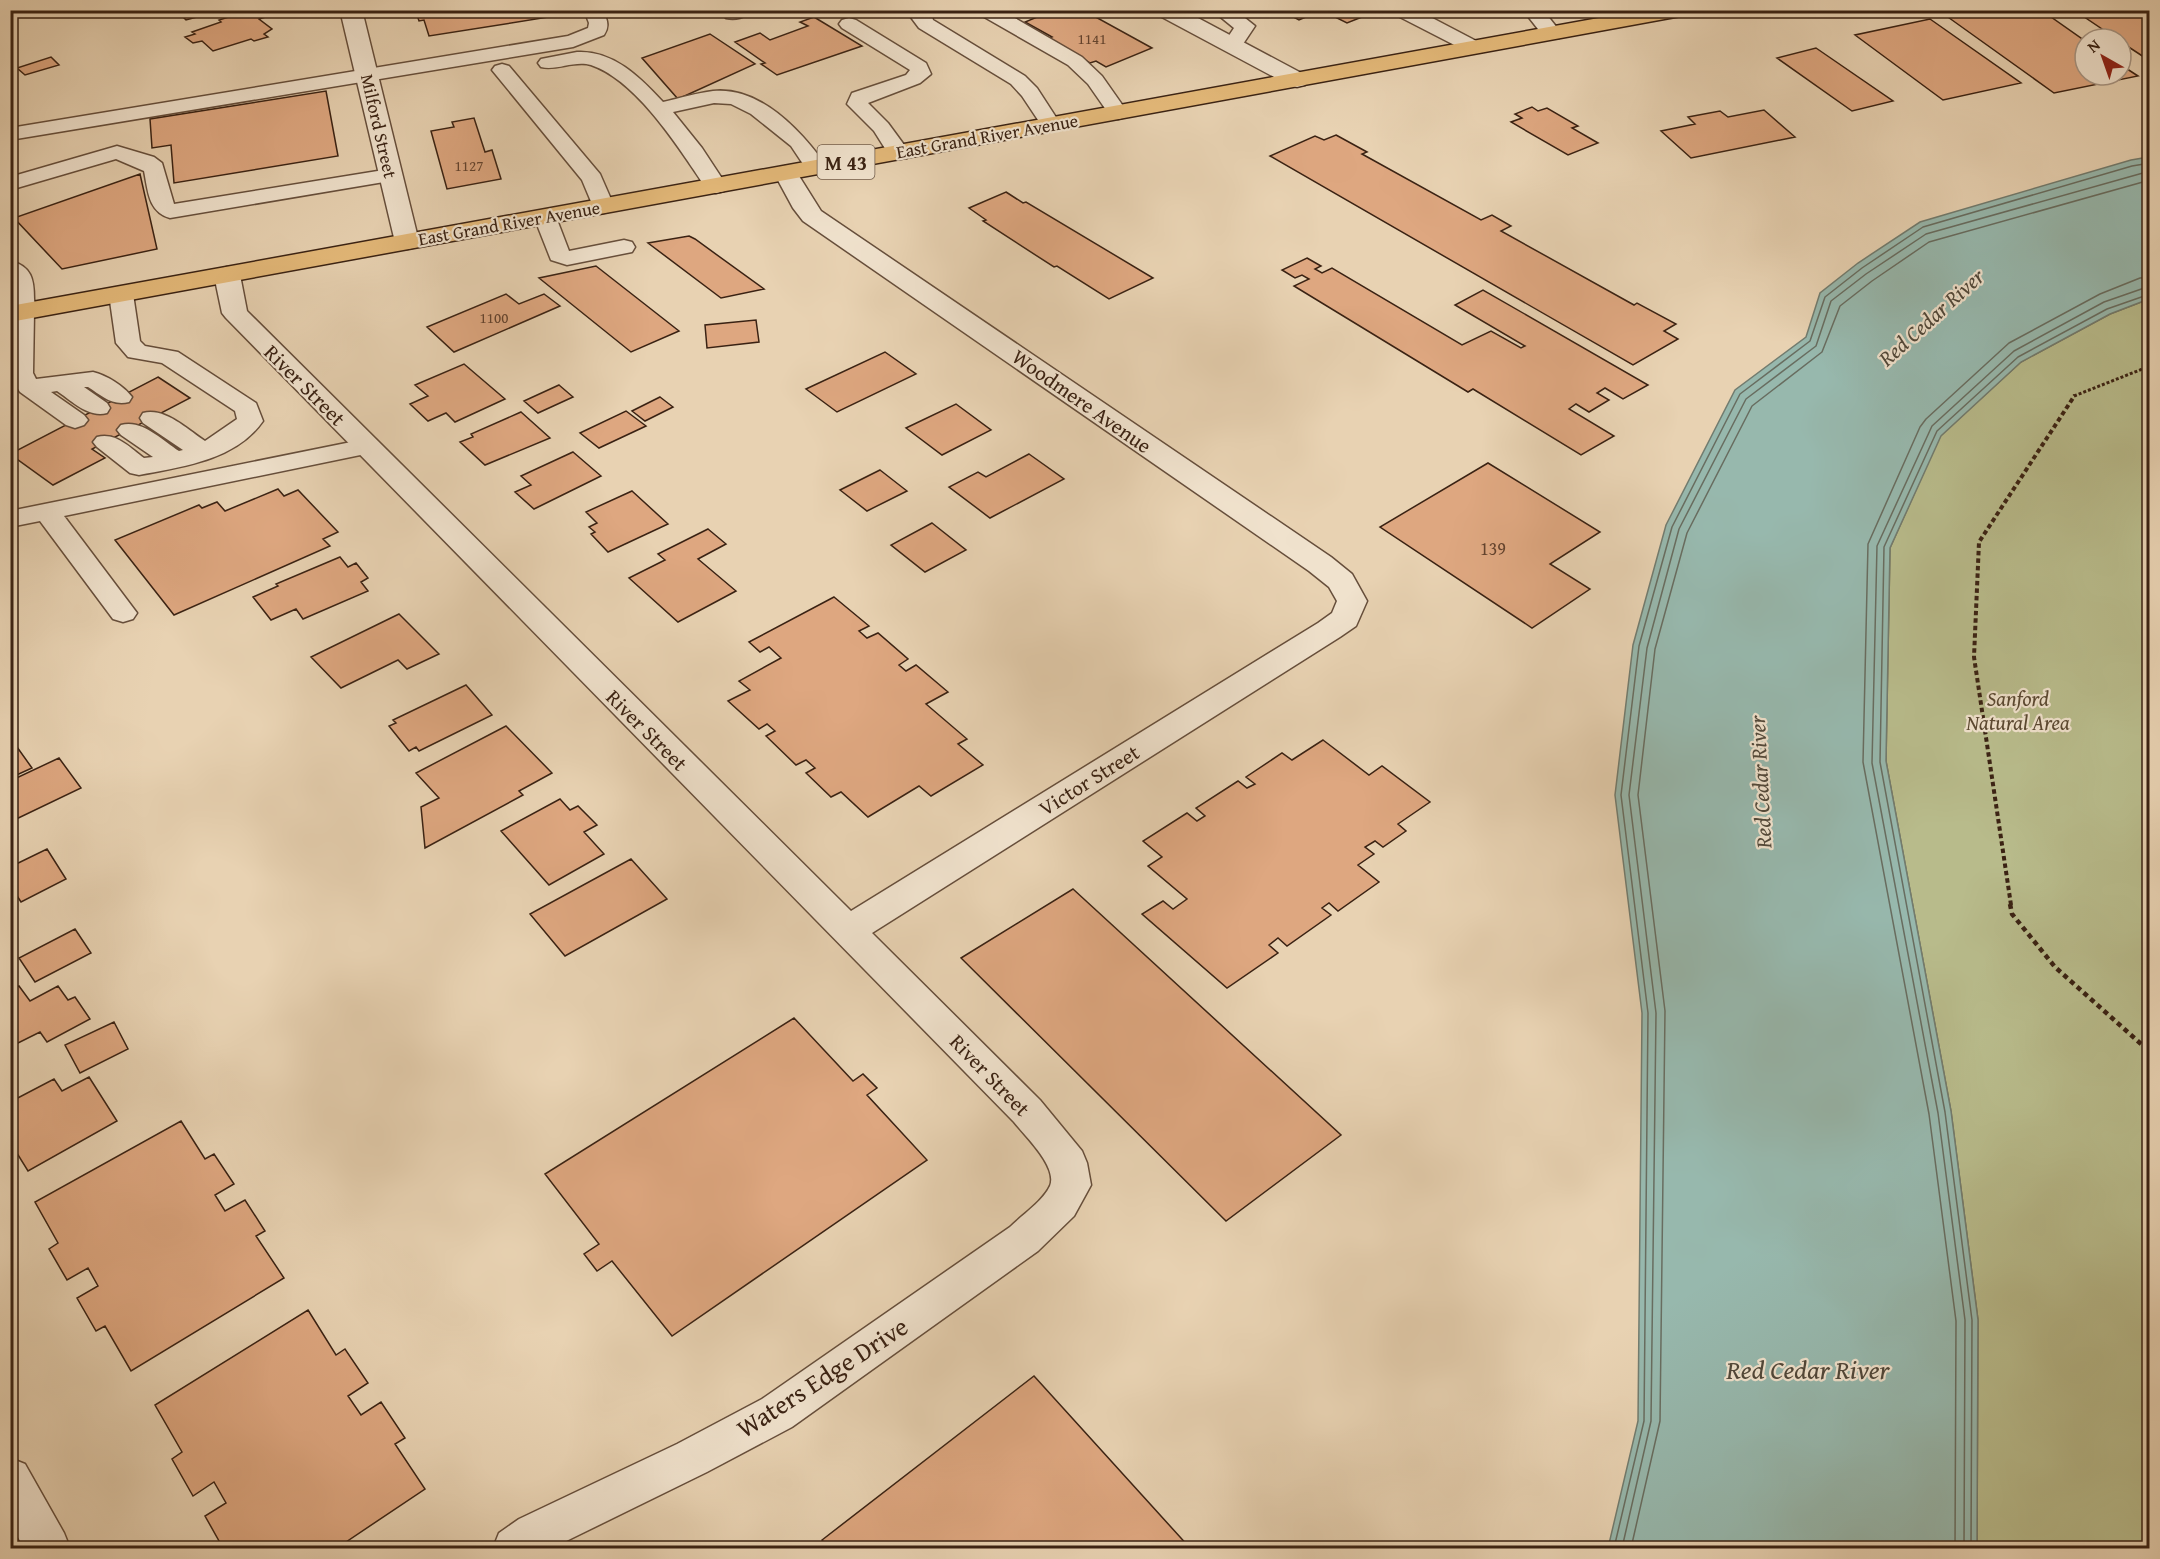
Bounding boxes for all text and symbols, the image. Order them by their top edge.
north arrow [2073,27,2133,87]
house number: 1141 [1078,28,1106,49]
text: N [2082,33,2105,58]
street label: Milford Street [354,71,404,181]
street label: East Grand River Avenue [894,107,1080,165]
road number: M 43 [818,145,874,179]
house number: 1127 [455,155,483,176]
street label: East Grand River Avenue [416,194,602,252]
water label: Red Cedar River [1870,260,1992,374]
house number: 1100 [480,307,508,328]
street label: River Street [257,337,353,433]
street label: Woodmere Avenue [1006,341,1158,461]
house number: 139 [1480,535,1506,562]
street label: River Street [599,682,695,778]
park label: Sanford Natural Area [1965,683,2070,738]
water label: Red Cedar River [1740,714,1780,850]
street label: Victor Street [1033,736,1146,823]
street label: River Street [943,1027,1038,1124]
street label: Waters Edge Drive [728,1307,916,1447]
water label: Red Cedar River [1725,1349,1891,1389]

